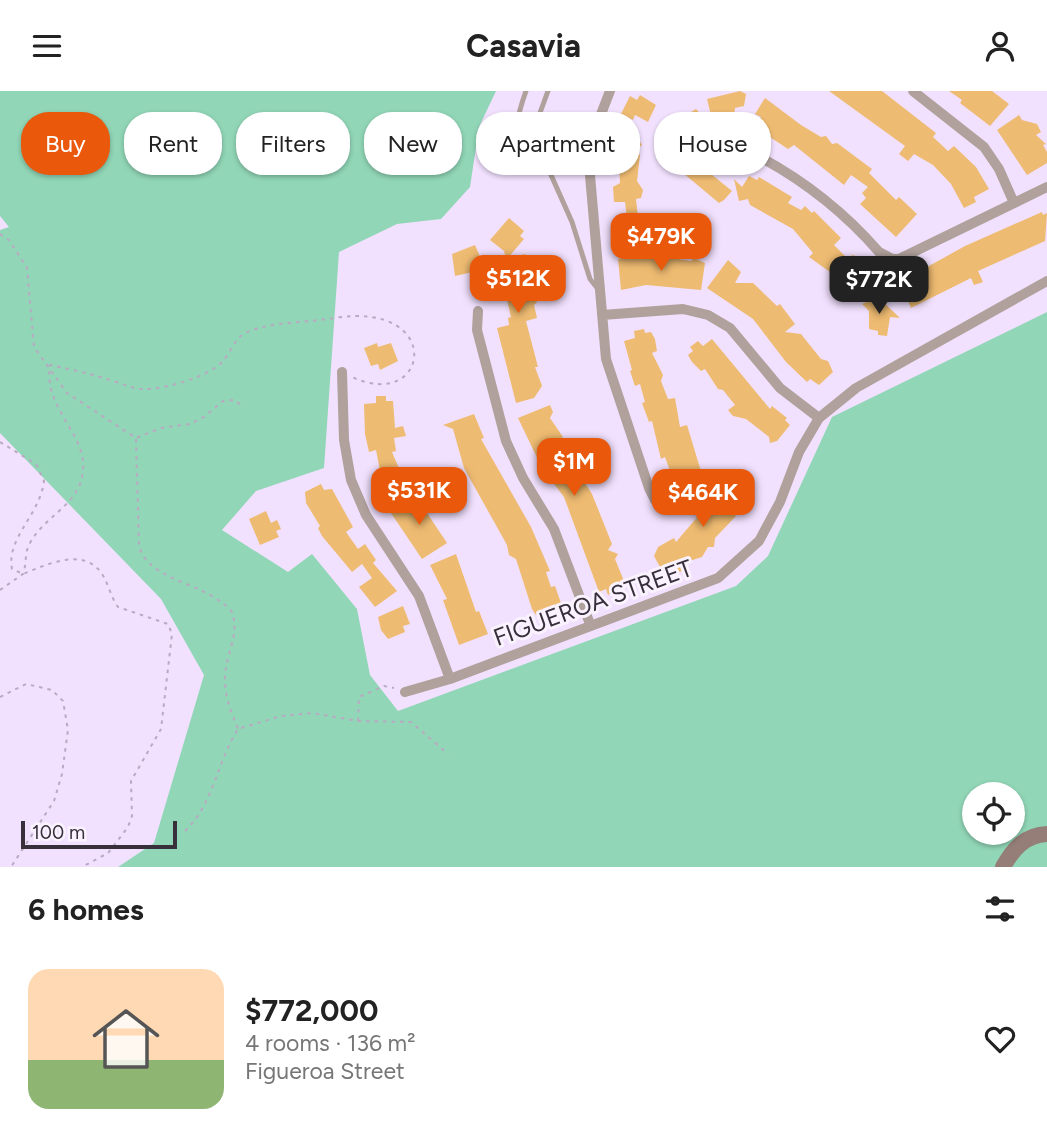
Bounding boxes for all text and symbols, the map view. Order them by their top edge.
icon: menu [28,27,66,65]
text: Casavia [466,27,581,65]
icon: person [981,27,1019,65]
chip: Buy [21,112,110,175]
chip: Rent [124,112,222,175]
chip: Filters [236,112,350,175]
chip: New [364,112,462,175]
chip: Apartment [476,112,640,175]
chip: House [654,112,771,175]
pin: $479K [612,213,710,273]
text: $479K [627,222,695,250]
pin: $512K [469,255,567,315]
pin: $772K [830,257,928,316]
text: $512K [486,264,550,292]
text: $772K [846,265,912,293]
pin: $1M [540,439,608,498]
text: $1M [553,447,595,475]
pin: $531K [370,467,468,527]
pin: $464K [654,469,752,529]
text: $531K [387,476,451,504]
text: $464K [668,478,738,506]
street label: FIGUEROA STREET [489,553,696,652]
map controls [962,782,1025,845]
button: locate [962,782,1025,845]
scale bar [21,818,177,850]
text: 100 m [32,821,85,844]
icon: filters [981,890,1019,928]
text: 6 homes [28,891,144,928]
text: $772,000 [245,992,378,1029]
icon: home [84,997,168,1081]
icon: heart [981,1020,1019,1058]
text: 4 rooms · 136 m² [245,1029,416,1057]
text: Figueroa Street [245,1057,405,1085]

